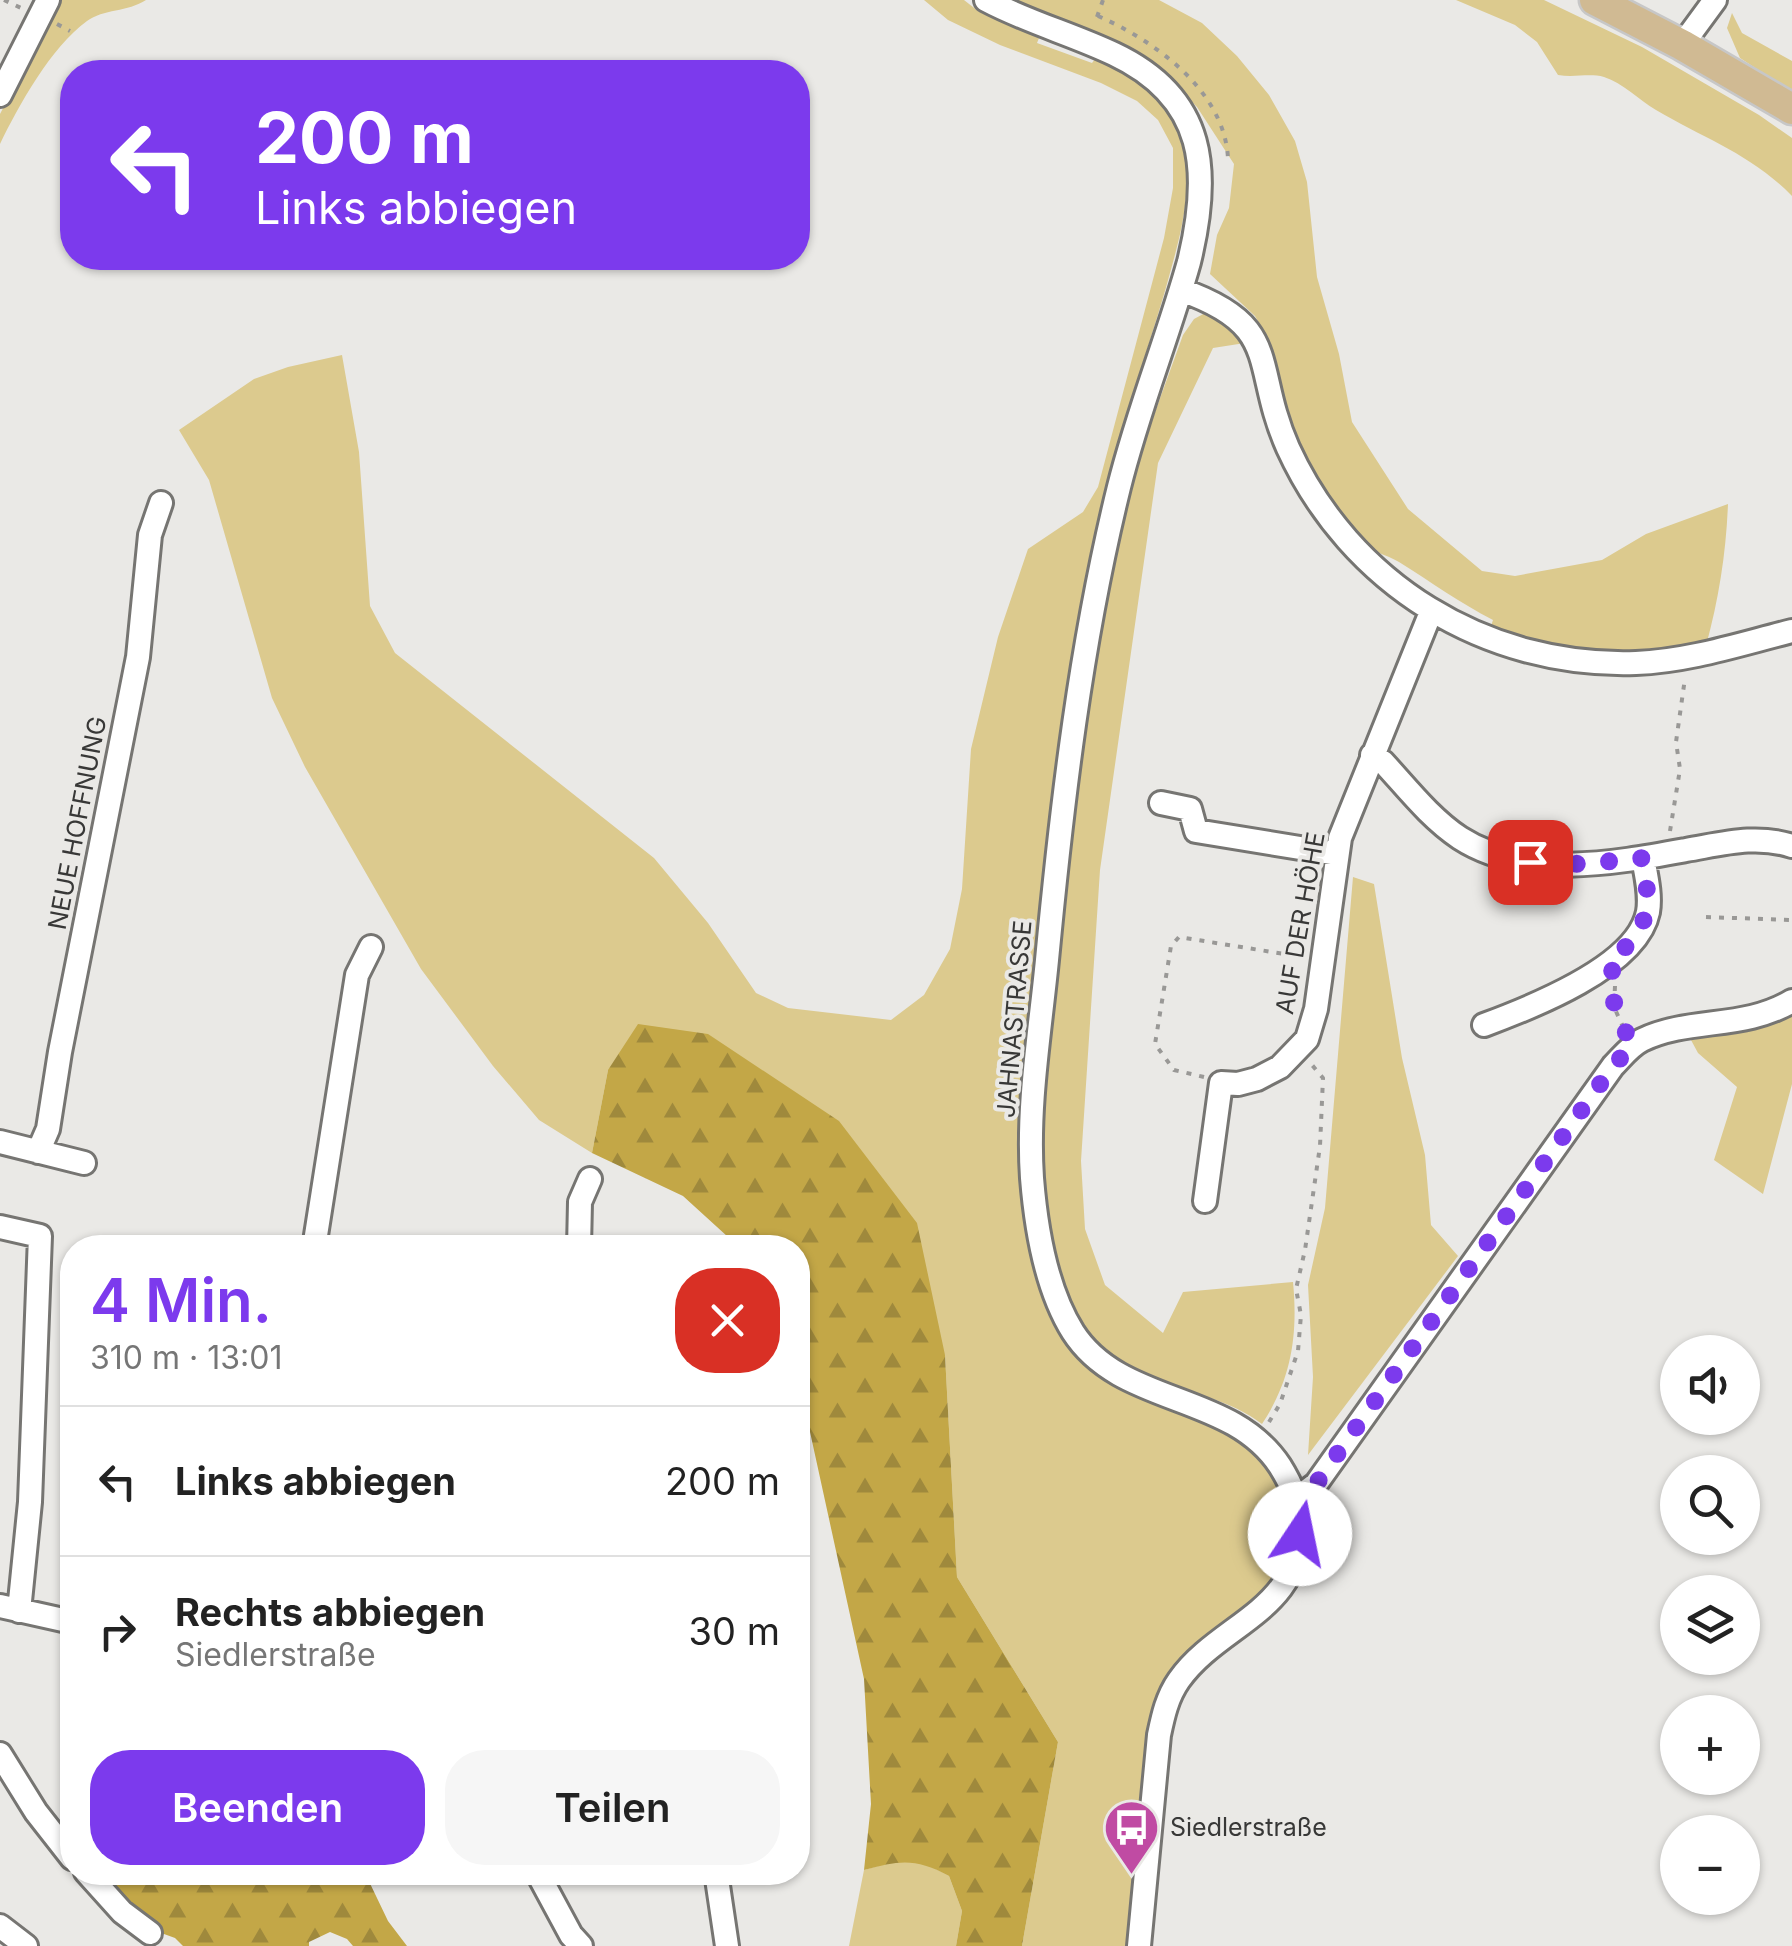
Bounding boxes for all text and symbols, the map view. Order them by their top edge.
text: 200 m [255,95,474,180]
icon: left [90,100,220,230]
text: Links abbiegen [255,180,577,235]
street label: NEUE HOFFNUNG [42,714,112,932]
pin [1488,820,1573,905]
street label: AUF DER HÖHE [1269,829,1331,1017]
icon: arrive [1503,835,1558,890]
street label: JAHNASTRASSE [990,919,1038,1119]
text: 4 Min. [90,1264,272,1336]
button: close [675,1268,780,1373]
map controls [1660,1335,1760,1915]
button: sound [1660,1335,1760,1435]
text: 310 m · 13:01 [90,1338,282,1377]
icon: left [90,1454,145,1509]
button: search [1660,1455,1760,1555]
text: Links abbiegen [175,1458,456,1504]
text: 200 m [665,1458,780,1504]
position arrow [1248,1482,1352,1586]
button: layers [1660,1575,1760,1675]
text: Rechts abbiegen [175,1589,485,1635]
icon: right [90,1604,145,1659]
text: 30 m [689,1608,780,1654]
text: Siedlerstraße [175,1635,376,1674]
button: + [1660,1695,1760,1795]
button: Beenden [90,1750,425,1865]
button: Teilen [445,1750,780,1865]
bus stop icon: Siedlerstraße [1101,1797,1161,1876]
place label: Siedlerstraße [1170,1812,1327,1842]
button: − [1660,1815,1760,1915]

